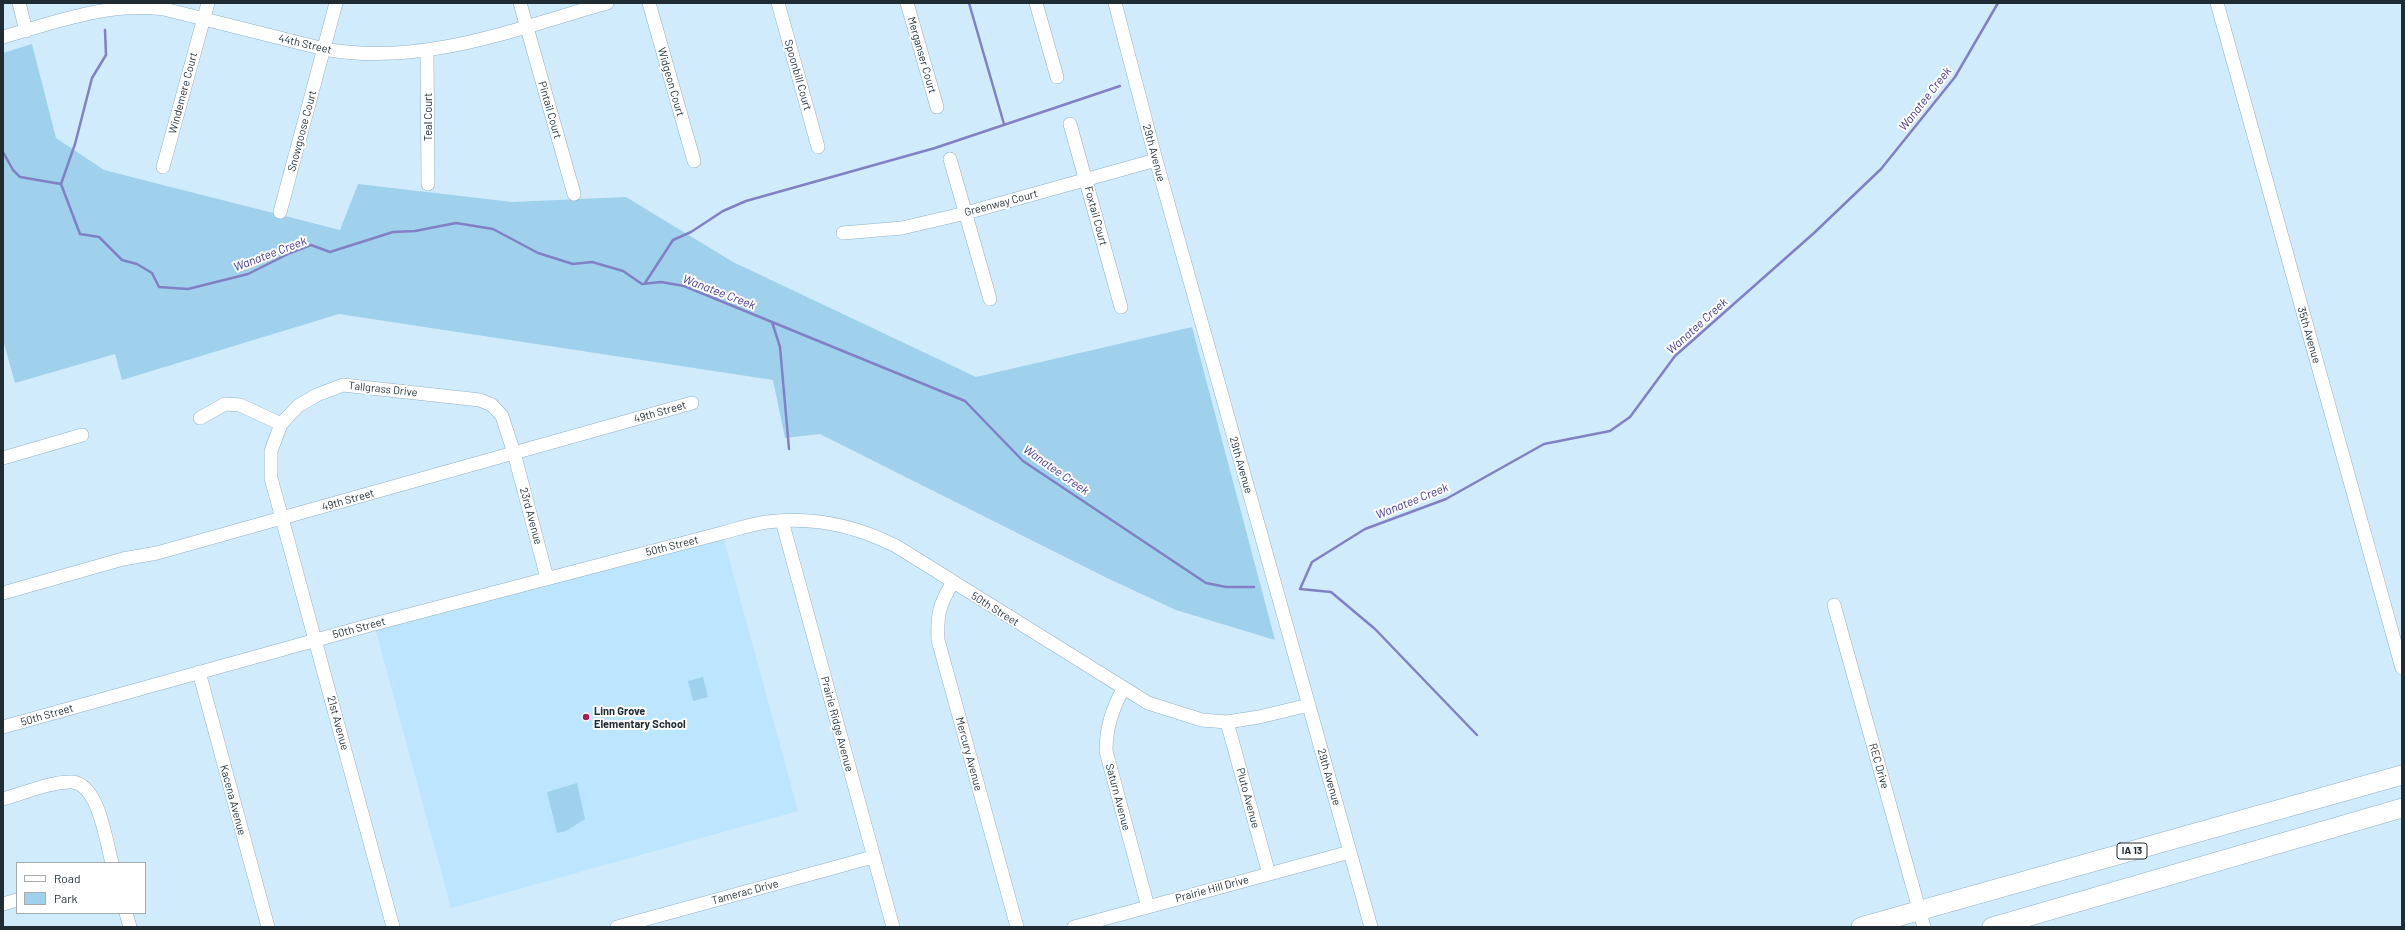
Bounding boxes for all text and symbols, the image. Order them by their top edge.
street label: Merganser Court [905,15,939,95]
street label: 44th Street [277,31,333,57]
street label: Spoonbill Court [782,38,814,112]
street label: Widgeon Court [655,46,687,118]
street label: Windemere Court [166,51,200,135]
water label: Wanatee Creek [1896,64,1954,134]
street label: Pintail Court [536,80,564,140]
street label: Snowgoose Court [285,89,319,173]
street label: Teal Court [421,93,435,141]
street label: 29th Avenue [1140,123,1168,183]
street label: Foxtail Court [1082,185,1110,247]
street label: Greenway Court [963,187,1039,219]
water label: Wanatee Creek [231,233,309,275]
water label: Wanatee Creek [680,271,758,313]
water label: Wanatee Creek [1664,295,1730,357]
street label: 35th Avenue [2295,305,2323,365]
street label: Tallgrass Drive [348,379,418,399]
street label: 49th Street [632,398,688,426]
street label: 29th Avenue [1227,435,1255,495]
water label: Wanatee Creek [1020,442,1092,498]
water label: Wanatee Creek [1374,480,1450,522]
street label: 49th Street [320,486,376,514]
street label: 23rd Avenue [517,486,545,546]
street label: 50th Street [644,533,700,559]
street label: 50th Street [969,589,1021,629]
street label: 50th Street [331,615,387,641]
street label: Prairie Ridge Avenue [818,675,856,773]
street label: 21st Avenue [324,694,352,752]
street label: 50th Street [19,701,75,729]
place label: Linn Grove Elementary School [594,704,686,730]
marker: Linn Grove Elementary School [581,712,591,722]
street label: Mercury Avenue [953,716,985,792]
street label: REC Drive [1866,742,1892,790]
street label: 29th Avenue [1315,747,1343,807]
street label: Saturn Avenue [1103,762,1133,832]
street label: Kacena Avenue [217,763,249,837]
street label: Pluto Avenue [1234,766,1262,830]
road number: IA 13 [2117,843,2147,859]
legend [16,862,146,914]
text: Road [54,871,81,885]
street label: Prairie Hill Drive [1174,873,1250,905]
street label: Tamerac Drive [710,877,780,907]
text: Park [54,891,78,905]

